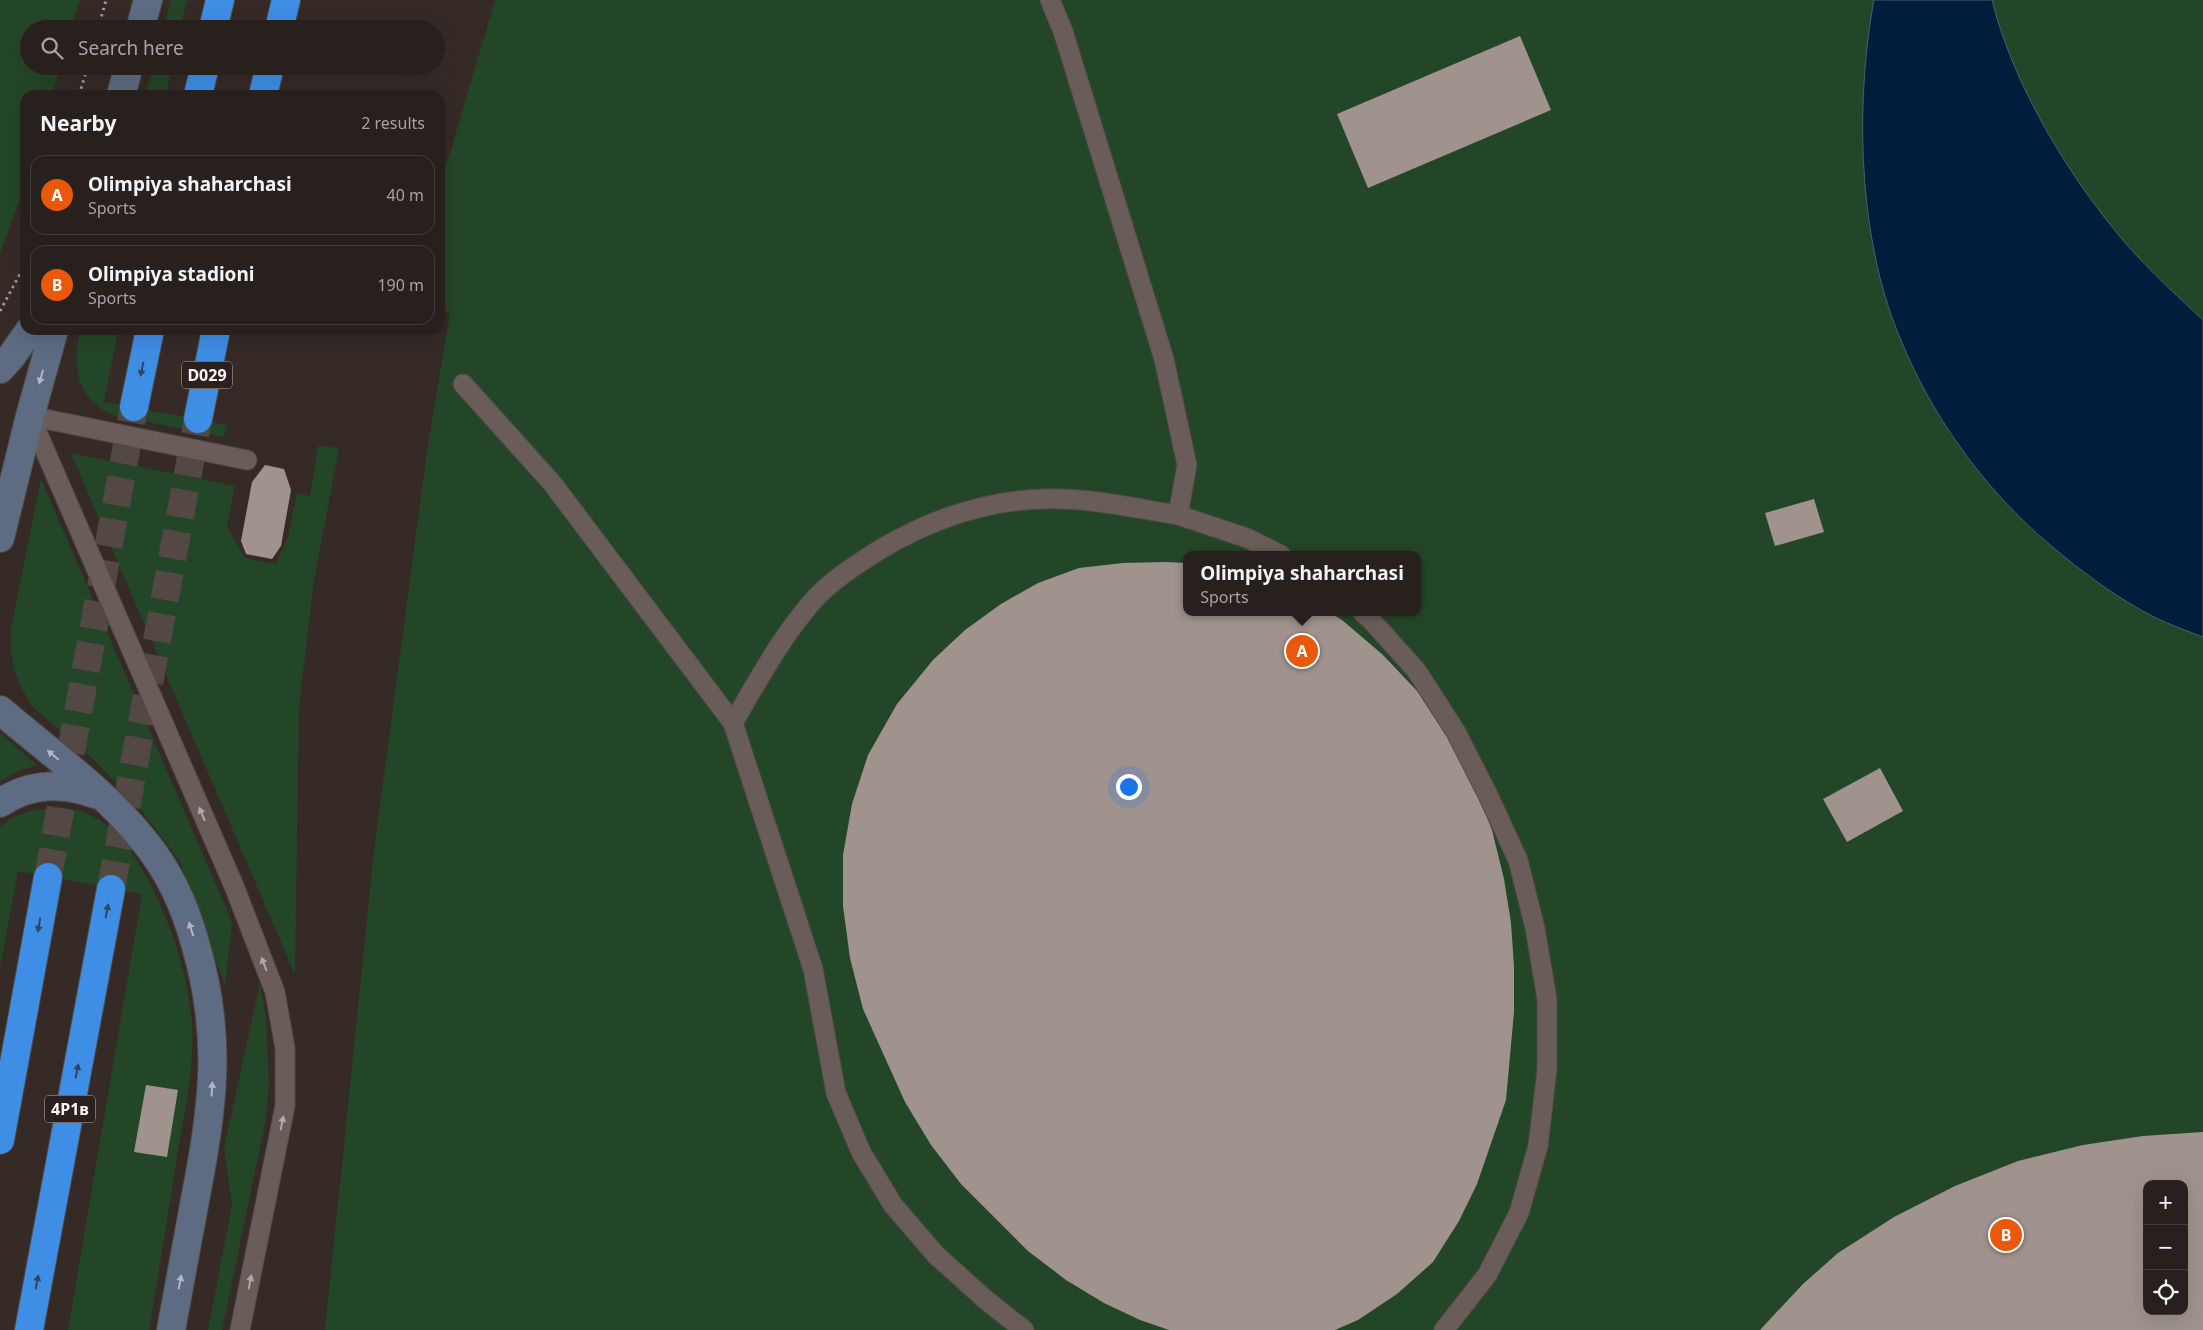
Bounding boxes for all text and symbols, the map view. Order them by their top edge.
search box [20,20,445,75]
icon: search [38,34,66,62]
text: Search here [78,35,184,61]
text: Nearby [40,109,116,137]
text: 2 results [361,112,425,134]
text: Olimpiya shaharchasi [88,171,292,197]
text: A [51,184,63,206]
text: 40 m [387,184,424,206]
text: Sports [88,197,136,219]
text: Olimpiya stadioni [88,261,255,287]
text: B [52,274,62,296]
text: 190 m [377,274,424,296]
text: Sports [88,287,136,309]
one-way arrow [138,361,146,376]
road number: D029 [182,362,232,388]
one-way arrow [37,369,45,385]
popup [1183,551,1421,616]
text: Olimpiya shaharchasi [1200,560,1404,586]
text: Sports [1200,586,1249,608]
pin: A [1286,632,1318,670]
one-way arrow [46,749,59,760]
your location [1116,774,1142,800]
one-way arrow [198,806,206,821]
one-way arrow [103,902,111,918]
one-way arrow [35,917,43,933]
one-way arrow [187,921,195,936]
one-way arrow [260,956,268,971]
one-way arrow [73,1062,81,1078]
one-way arrow [209,1081,217,1097]
road number: 4Р1в [45,1096,95,1122]
one-way arrow [278,1115,286,1131]
map controls [2143,1180,2188,1315]
button: + [2143,1180,2188,1225]
pin: B [1990,1216,2022,1254]
button: − [2143,1225,2188,1270]
button: locate [2143,1270,2188,1315]
one-way arrow [34,1274,42,1290]
one-way arrow [176,1274,184,1290]
one-way arrow [246,1275,254,1290]

